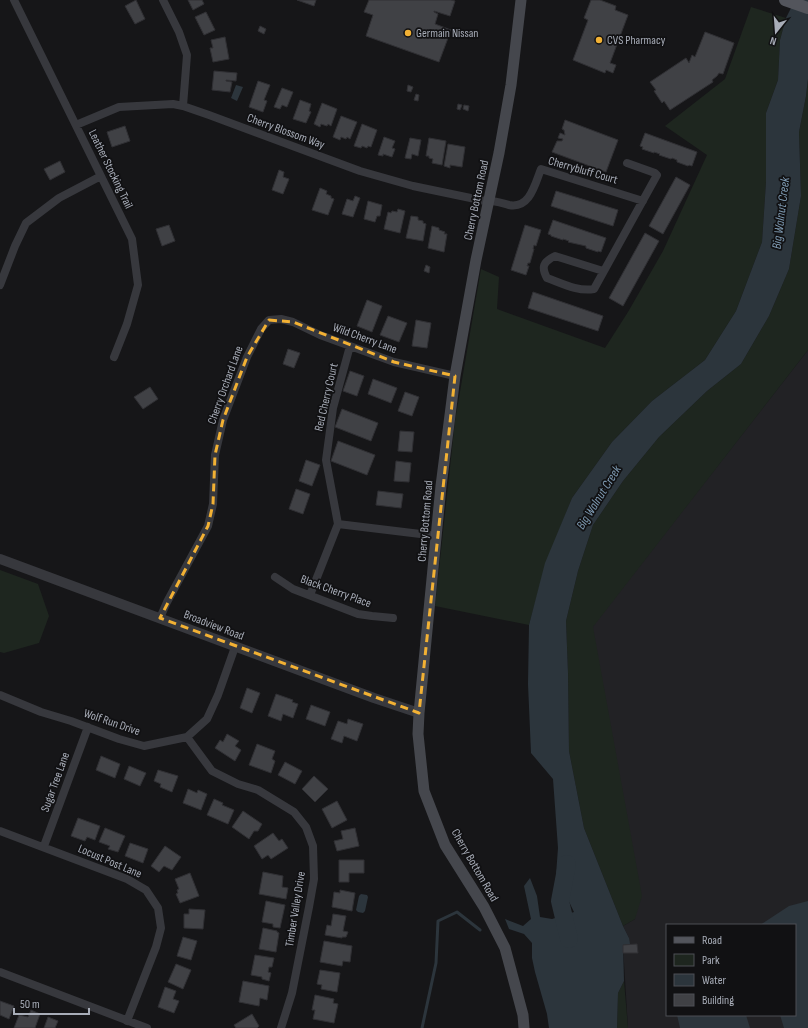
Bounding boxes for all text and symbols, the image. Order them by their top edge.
north arrow [756,12,796,52]
place label: Germain Nissan [416,26,478,41]
marker: Germain Nissan [403,28,413,38]
place label: CVS Pharmacy [607,33,666,48]
text: N [768,34,778,48]
marker: CVS Pharmacy [594,35,604,45]
street label: Cherry Blossom Way [245,110,327,153]
street label: Leather Stocking Trail [85,127,136,211]
street label: Cherrybluff Court [546,153,620,188]
street label: Cherry Bottom Road [461,159,492,241]
water label: Big Walnut Creek [769,175,793,250]
street label: Wild Cherry Lane [331,320,399,357]
street label: Cherry Orchard Lane [204,344,247,426]
street label: Red Cherry Court [311,361,342,433]
water label: Big Walnut Creek [573,462,625,532]
street label: Cherry Bottom Road [414,480,437,562]
street label: Black Cherry Place [298,572,373,611]
street label: Broadview Road [181,607,246,644]
street label: Wolf Run Drive [82,706,142,739]
street label: Sugar Tree Lane [38,750,73,814]
street label: Cherry Bottom Road [448,826,501,904]
street label: Locust Post Lane [76,841,144,882]
street label: Timber Valley Drive [282,870,309,948]
legend [666,924,796,1016]
text: Road [702,933,722,948]
text: Park [702,953,720,968]
text: Water [702,973,726,988]
scale bar [14,990,89,1016]
text: Building [702,993,734,1008]
text: 50 m [20,997,40,1012]

